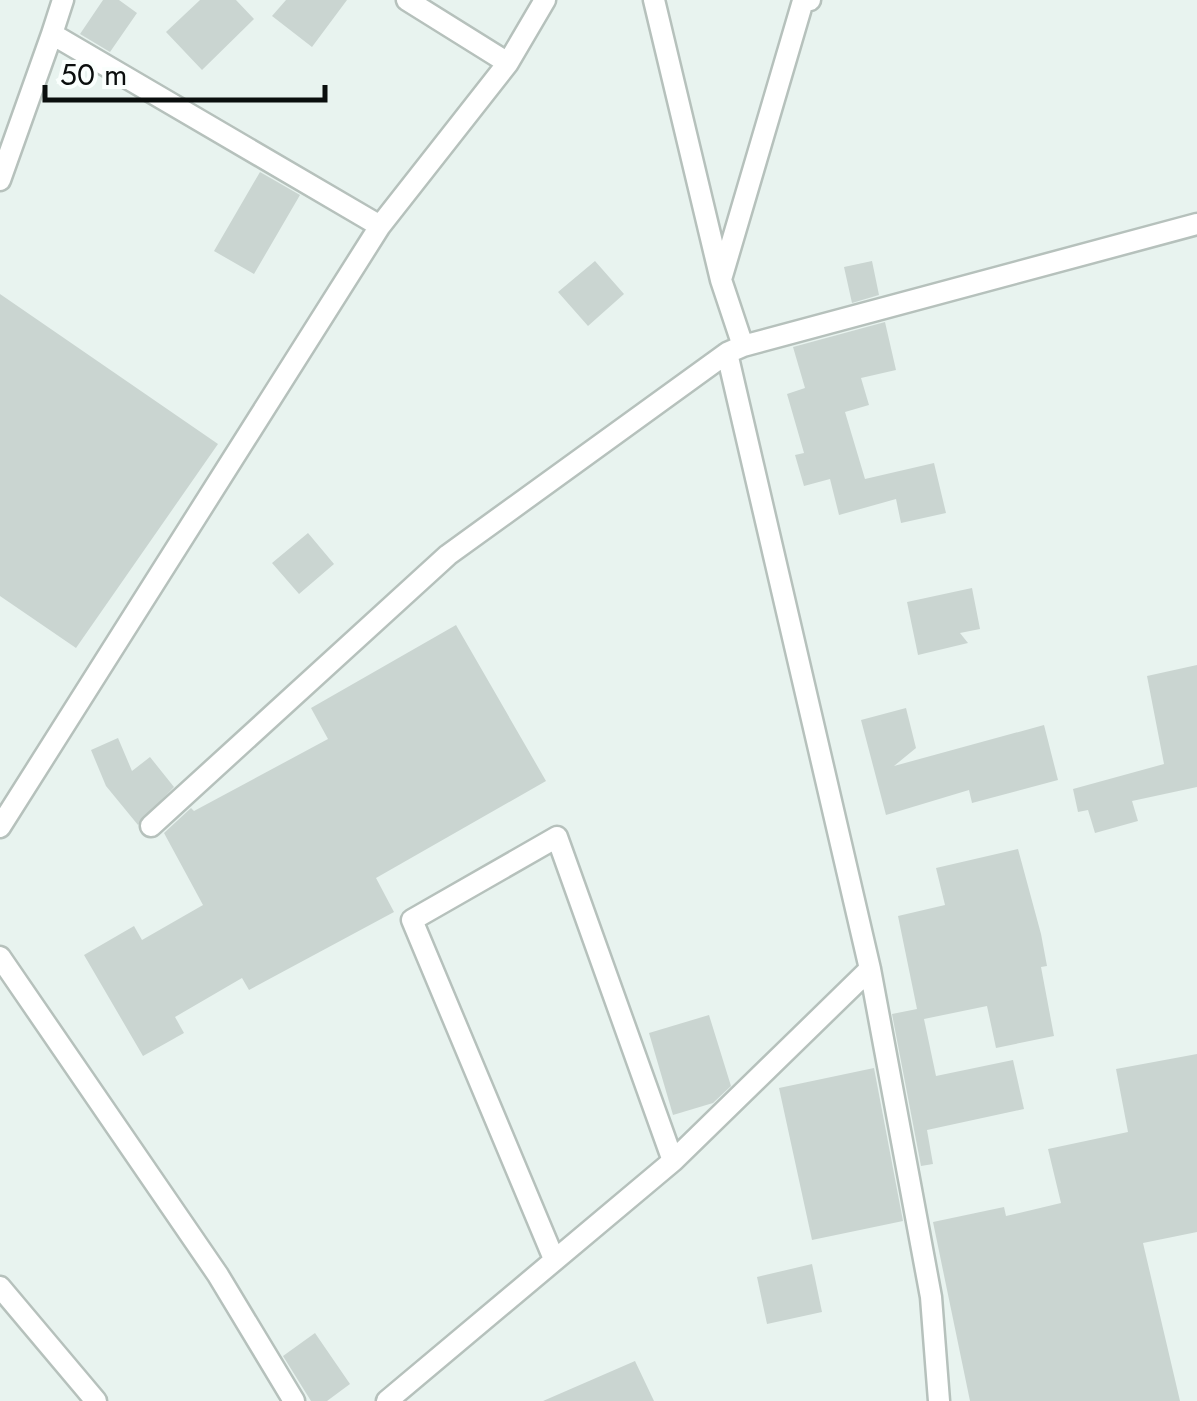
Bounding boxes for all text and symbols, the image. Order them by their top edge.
scale bar [45,40,325,102]
text: 50 m [60,53,127,96]

